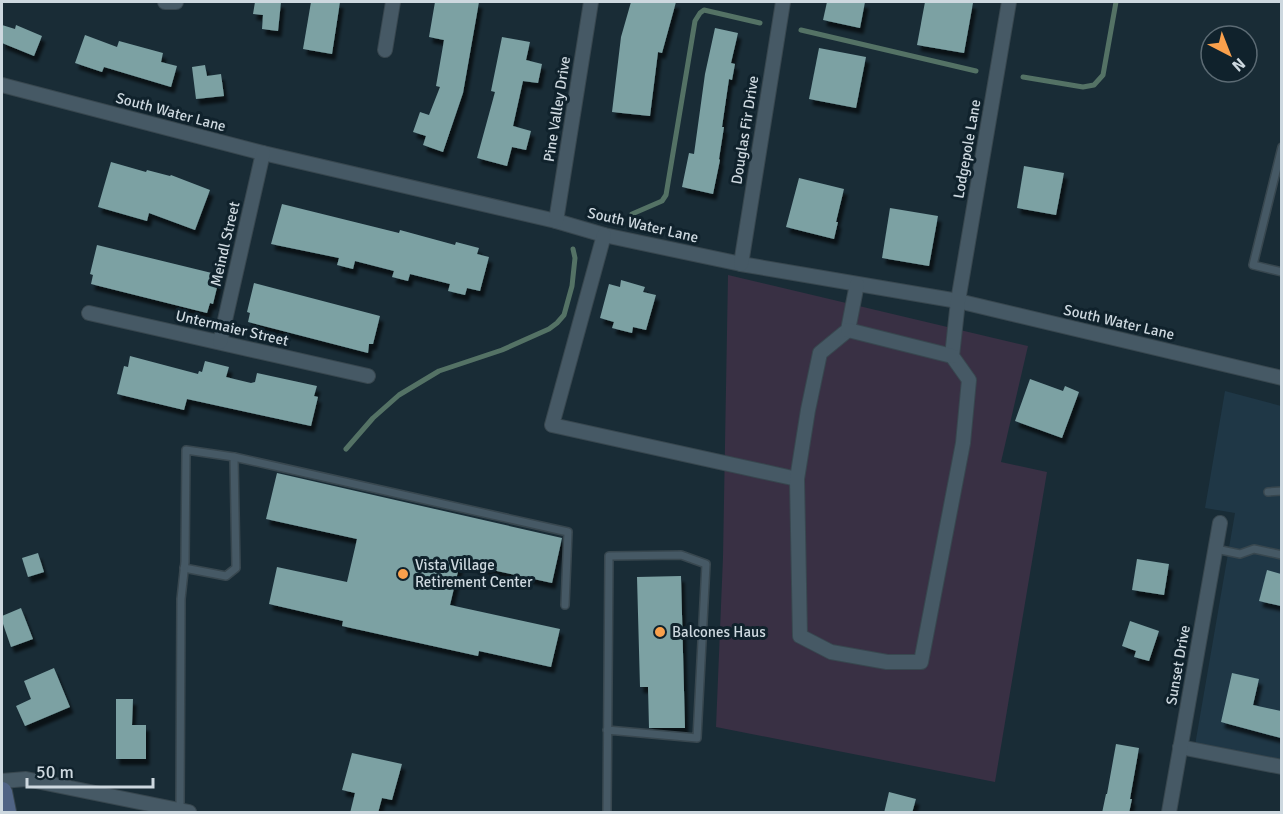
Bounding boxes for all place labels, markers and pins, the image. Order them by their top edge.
place label: Vista Village Retirement Center [415,556,533,591]
marker: Vista Village Retirement Center [396,567,410,581]
place label: Balcones Haus [672,623,766,641]
marker: Balcones Haus [653,625,667,639]

